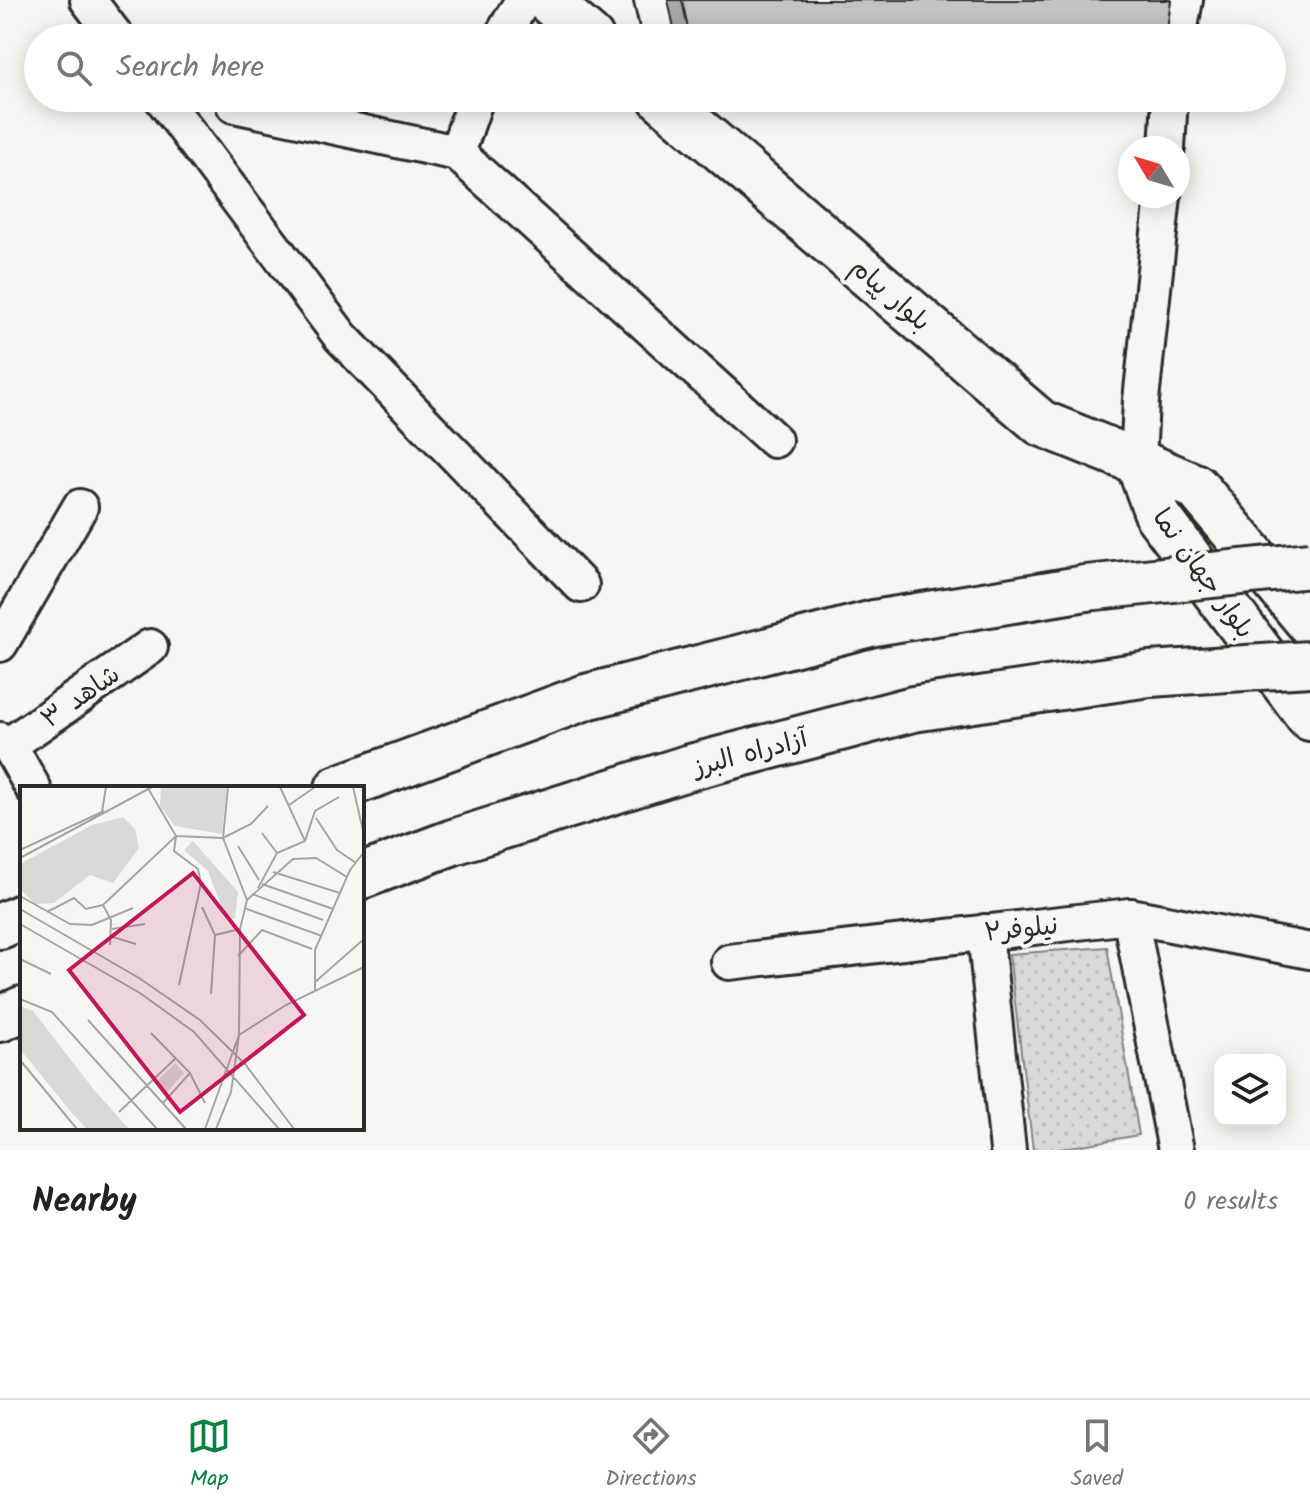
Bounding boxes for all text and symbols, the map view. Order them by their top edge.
search box [24,24,1286,112]
text: Search here [116,44,264,92]
icon: search [52,46,96,90]
north arrow [1118,136,1190,208]
street label: بلوار پیام [840,248,940,343]
street label: بلوار جهان نما [1141,500,1264,648]
street label: شاهد ۳ [33,655,130,740]
street label: آزادراه البرز [687,718,814,790]
inset map [20,786,364,1130]
street label: ۲نیلوفر [982,905,1060,955]
map controls [1214,1054,1286,1126]
button: layers [1214,1054,1286,1126]
text: Nearby [32,1175,137,1229]
text: 0 results [1183,1181,1278,1223]
tab: Map [187,1414,231,1497]
tab: Directions [605,1414,697,1497]
tab: Saved [1071,1414,1123,1497]

